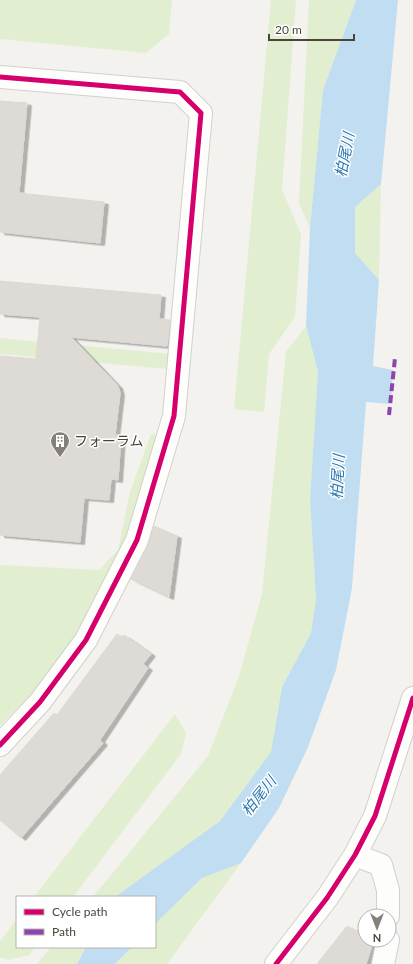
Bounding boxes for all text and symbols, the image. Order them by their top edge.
scale bar [269,16,354,42]
text: 20 m [275,22,302,37]
water label: 柏尾川 [331,129,358,179]
building icon: フォーラム [49,430,71,458]
place label: フォーラム [74,432,144,449]
water label: 柏尾川 [327,452,347,500]
water label: 柏尾川 [237,771,281,819]
legend [16,896,156,948]
text: Cycle path [52,904,107,919]
north arrow [357,908,397,948]
text: Path [52,924,76,939]
text: N [373,932,381,945]

